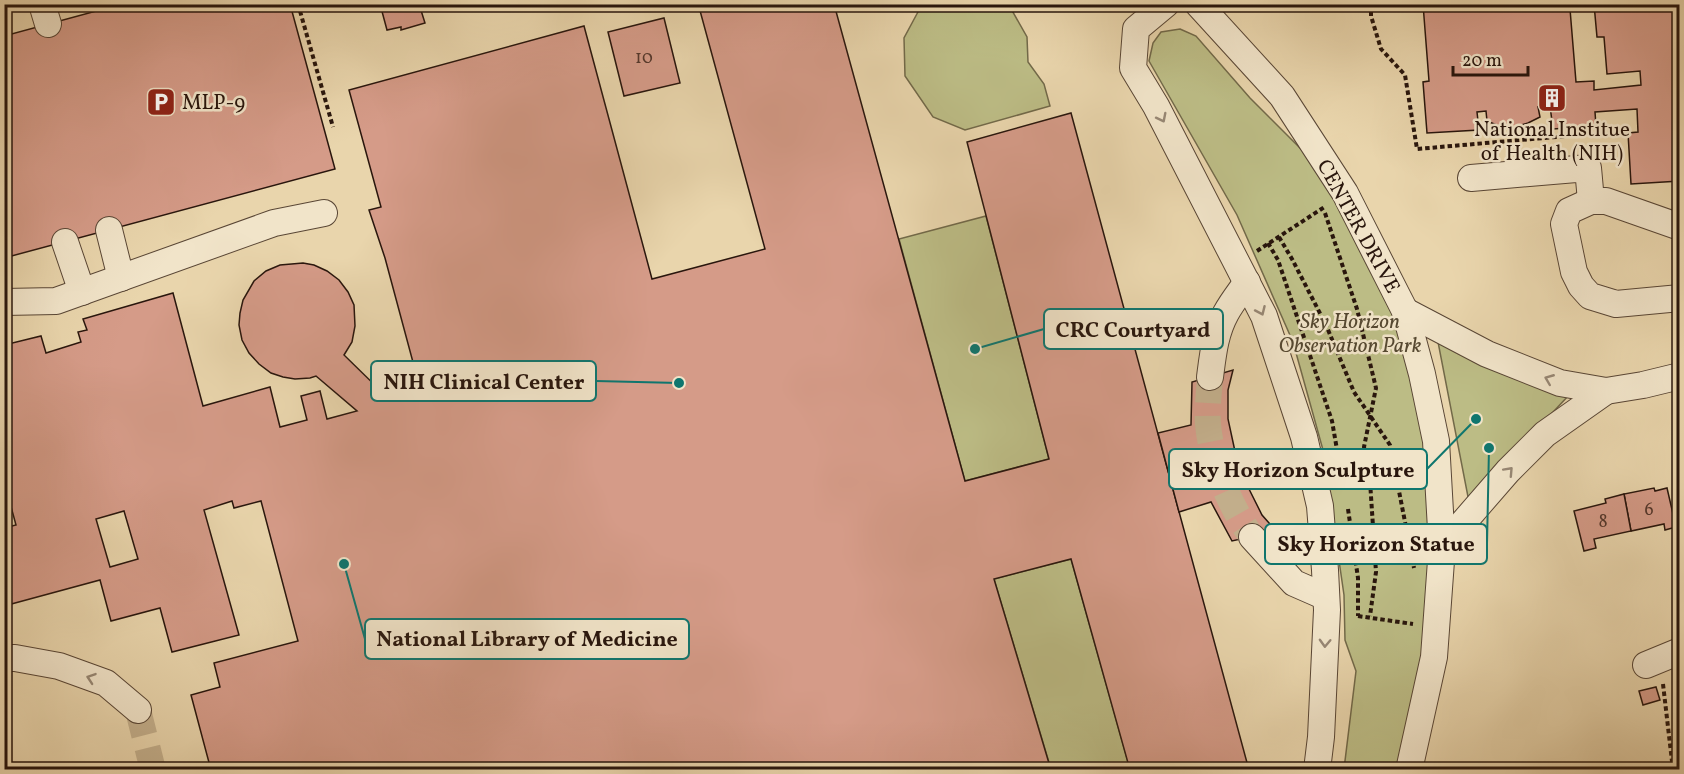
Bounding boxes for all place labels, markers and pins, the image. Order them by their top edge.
building icon: National Institue of Health (NIH) [1536,82,1568,114]
parking icon: MLP-9 [145,86,177,118]
place label: MLP-9 [182,89,245,118]
place label: National Institue of Health (NIH) [1474,116,1630,169]
callout: CRC Courtyard [1044,309,1223,349]
callout: NIH Clinical Center [371,361,596,401]
callout: Sky Horizon Sculpture [1169,449,1427,489]
callout: Sky Horizon Statue [1265,524,1487,564]
callout: National Library of Medicine [365,619,689,659]

